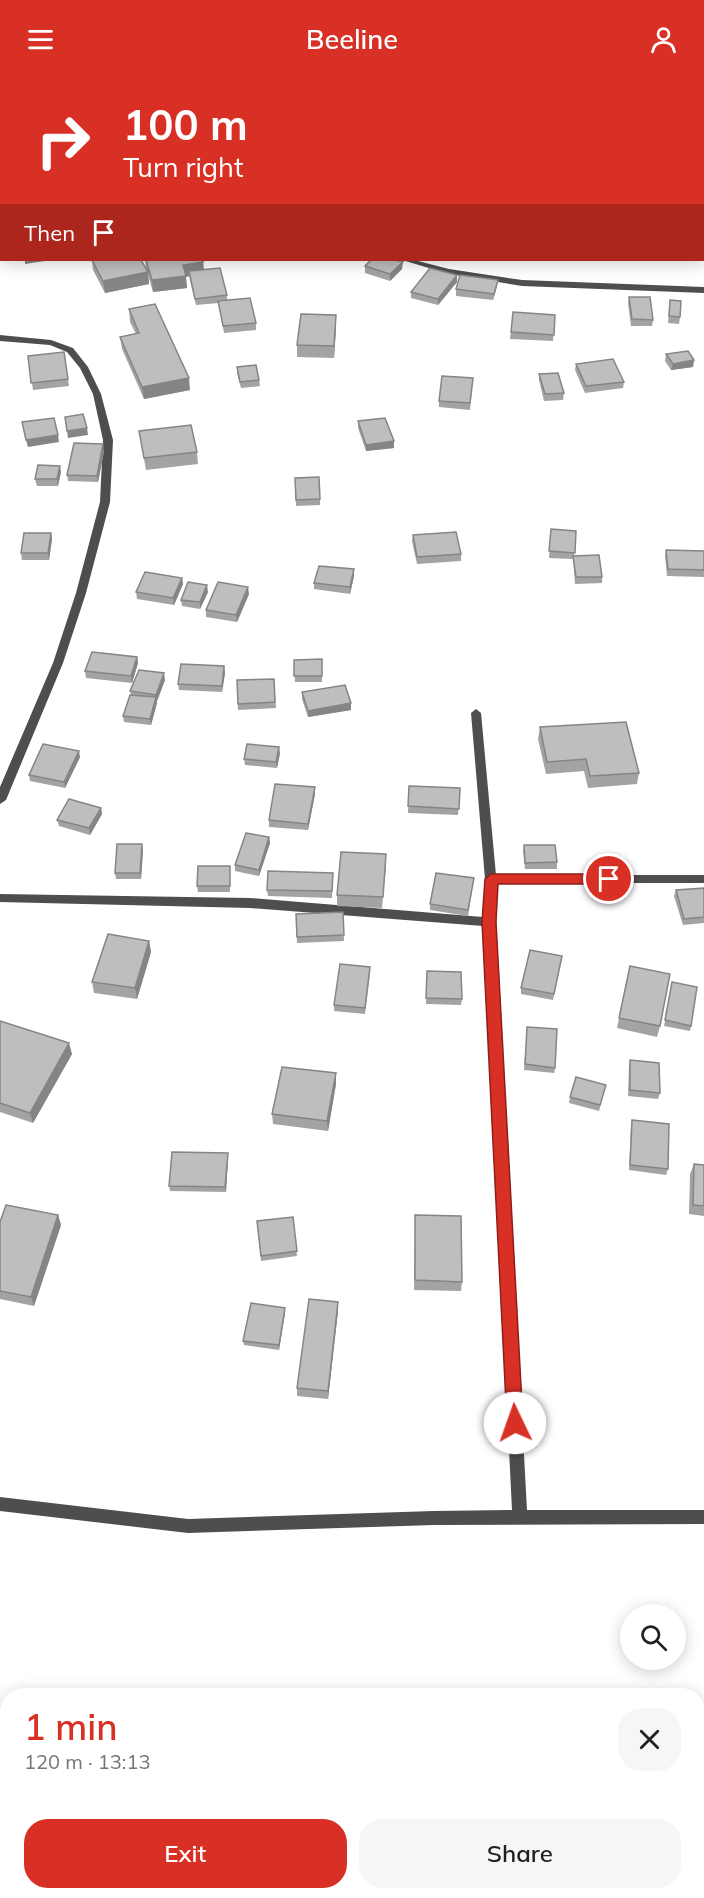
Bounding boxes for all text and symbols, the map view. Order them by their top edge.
text: Beeline [306,22,398,56]
icon: menu [24,23,57,56]
icon: person [647,23,680,56]
text: 100 m [123,98,248,151]
icon: right [24,102,102,180]
text: Turn right [123,150,243,184]
icon: arrive [87,216,120,249]
text: Then [24,219,75,247]
pin [583,853,634,904]
icon: arrive [592,862,625,895]
position arrow [483,1391,547,1455]
map controls [620,1604,686,1670]
button: search [620,1604,686,1670]
text: 1 min [24,1704,118,1749]
button: close [618,1708,681,1771]
text: 120 m · 13:13 [24,1749,150,1774]
button: Exit [24,1819,347,1888]
button: Share [359,1819,681,1888]

